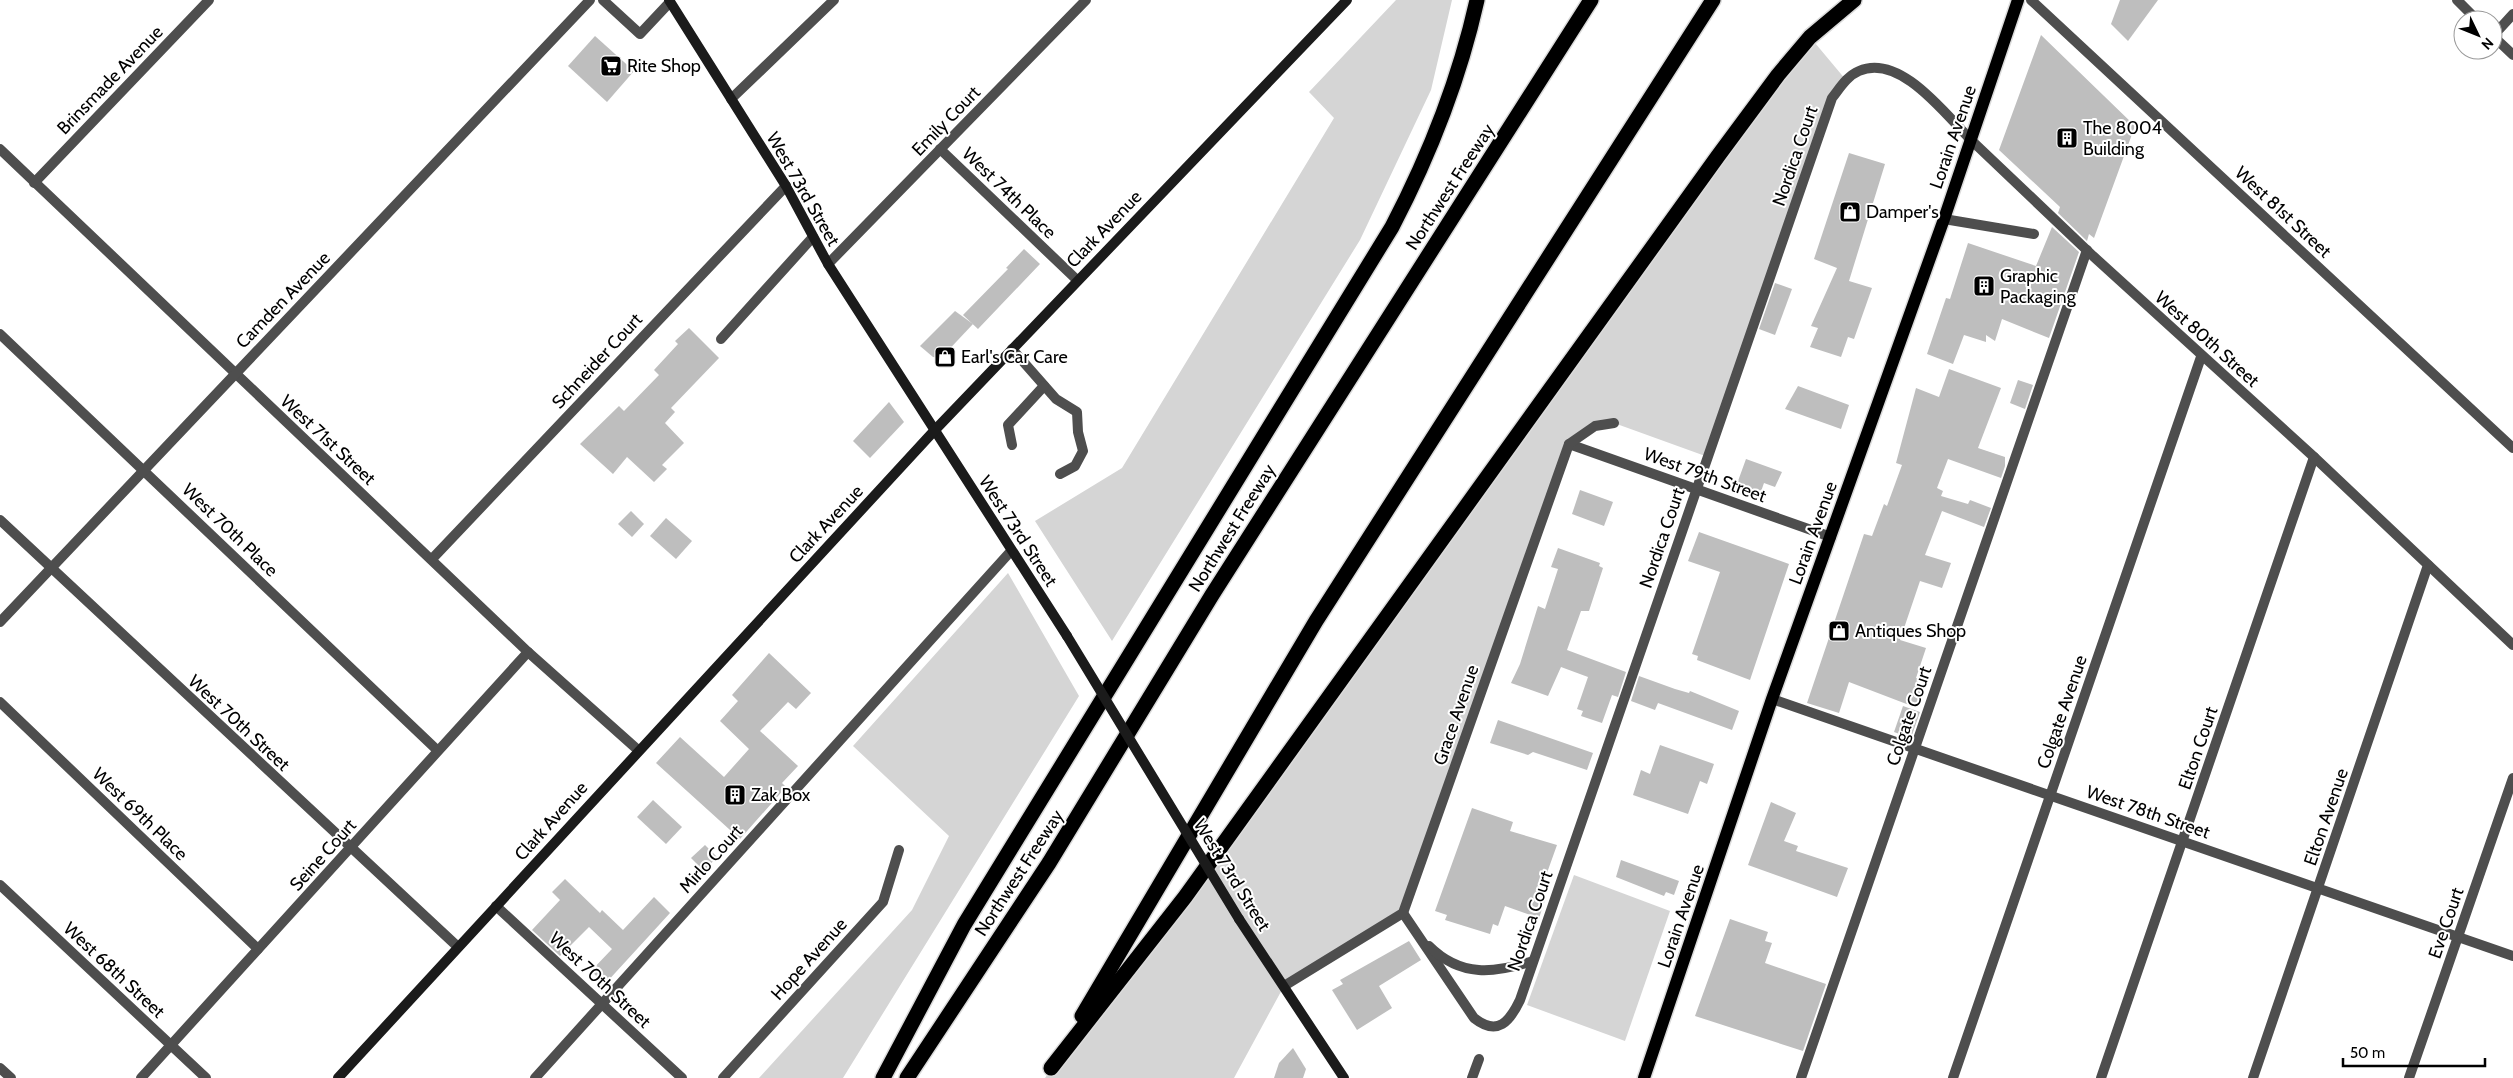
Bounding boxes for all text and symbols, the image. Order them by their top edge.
north arrow [2453,10,2503,60]
street label: Brinsmade Avenue [53,21,167,139]
text: N [2478,34,2497,54]
supermarket icon: Rite Shop [599,54,623,78]
place label: Rite Shop [627,55,701,77]
street label: Emily Court [907,81,985,161]
street label: Lorain Avenue [1925,82,1981,192]
street label: Nordica Court [1768,103,1822,209]
place label: The 8004 Building [2083,117,2162,160]
street label: Northwest Freeway [1401,120,1499,254]
building icon: The 8004 Building [2055,126,2079,150]
street label: West 73rd Street [762,128,844,250]
street label: West 74th Place [957,143,1061,243]
street label: West 81st Street [2230,162,2336,262]
street label: Clark Avenue [1062,186,1146,272]
shop icon: Damper's [1838,200,1862,224]
place label: Damper's [1866,201,1939,223]
street label: Camden Avenue [231,247,335,353]
place label: Graphic Packaging [2000,265,2077,308]
building icon: Graphic Packaging [1972,274,1996,298]
street label: West 80th Street [2150,286,2264,392]
street label: Schneider Court [547,309,647,413]
shop icon: Earl's Car Care [933,345,957,369]
place label: Earl's Car Care [961,346,1068,368]
street label: West 71st Street [276,390,380,490]
street label: West 79th Street [1641,443,1769,507]
street label: Northwest Freeway [1184,460,1280,596]
street label: West 73rd Street [974,471,1062,591]
street label: West 70th Place [177,479,283,581]
street label: Lorain Avenue [1784,479,1842,587]
street label: Clark Avenue [784,480,868,568]
street label: Nordica Court [1635,485,1689,591]
shop icon: Antiques Shop [1827,619,1851,643]
place label: Antiques Shop [1855,620,1966,642]
street label: Colgate Avenue [2032,652,2092,772]
street label: Grace Avenue [1429,662,1483,768]
street label: Colgate Court [1882,663,1936,769]
street label: West 70th Street [184,670,294,776]
street label: Elton Court [2174,704,2222,792]
street label: West 69th Place [88,763,192,865]
street label: Elton Avenue [2299,766,2353,868]
street label: Clark Avenue [510,777,592,865]
street label: West 78th Street [2083,781,2213,843]
building icon: Zak Box [723,783,747,807]
place label: Zak Box [751,784,811,806]
street label: Northwest Freeway [970,806,1068,940]
street label: Seine Court [285,815,361,895]
street label: West 73rd Street [1189,815,1275,935]
street label: Mirlo Court [675,820,747,898]
street label: Lorain Avenue [1653,861,1709,971]
street label: Nordica Court [1503,868,1557,974]
street label: Eve Court [2424,885,2468,961]
street label: Hope Avenue [766,913,852,1005]
street label: West 68th Street [59,917,169,1023]
street label: West 70th Street [545,927,655,1033]
scale bar [2343,1036,2486,1068]
text: 50 m [2350,1044,2385,1062]

